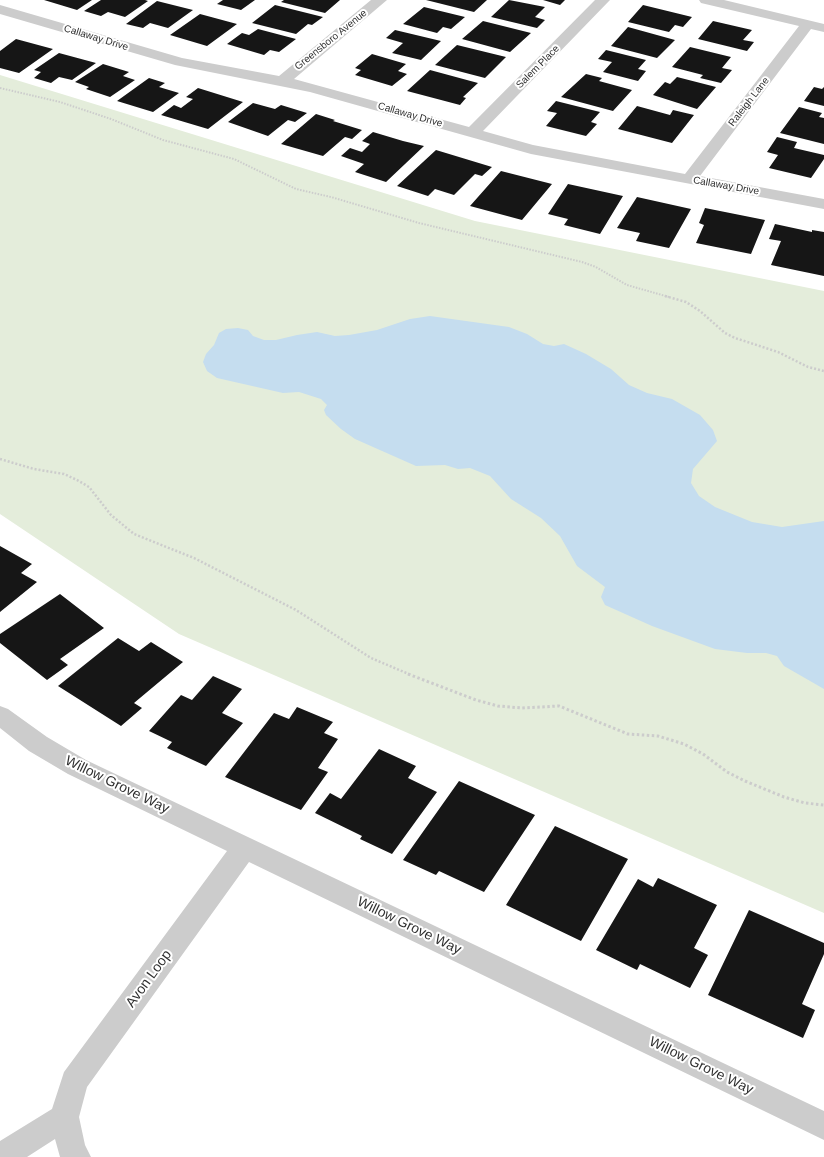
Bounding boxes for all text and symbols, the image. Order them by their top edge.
street label: Greensboro Avenue [293,7,369,73]
street label: Callaway Drive [62,23,130,53]
street label: Salem Place [514,43,562,91]
street label: Raleigh Lane [726,75,772,129]
street label: Callaway Drive [376,100,444,130]
street label: Callaway Drive [692,174,760,198]
street label: Willow Grove Way [62,753,172,817]
street label: Willow Grove Way [354,894,464,958]
street label: Avon Loop [123,947,175,1011]
street label: Willow Grove Way [646,1034,756,1098]

